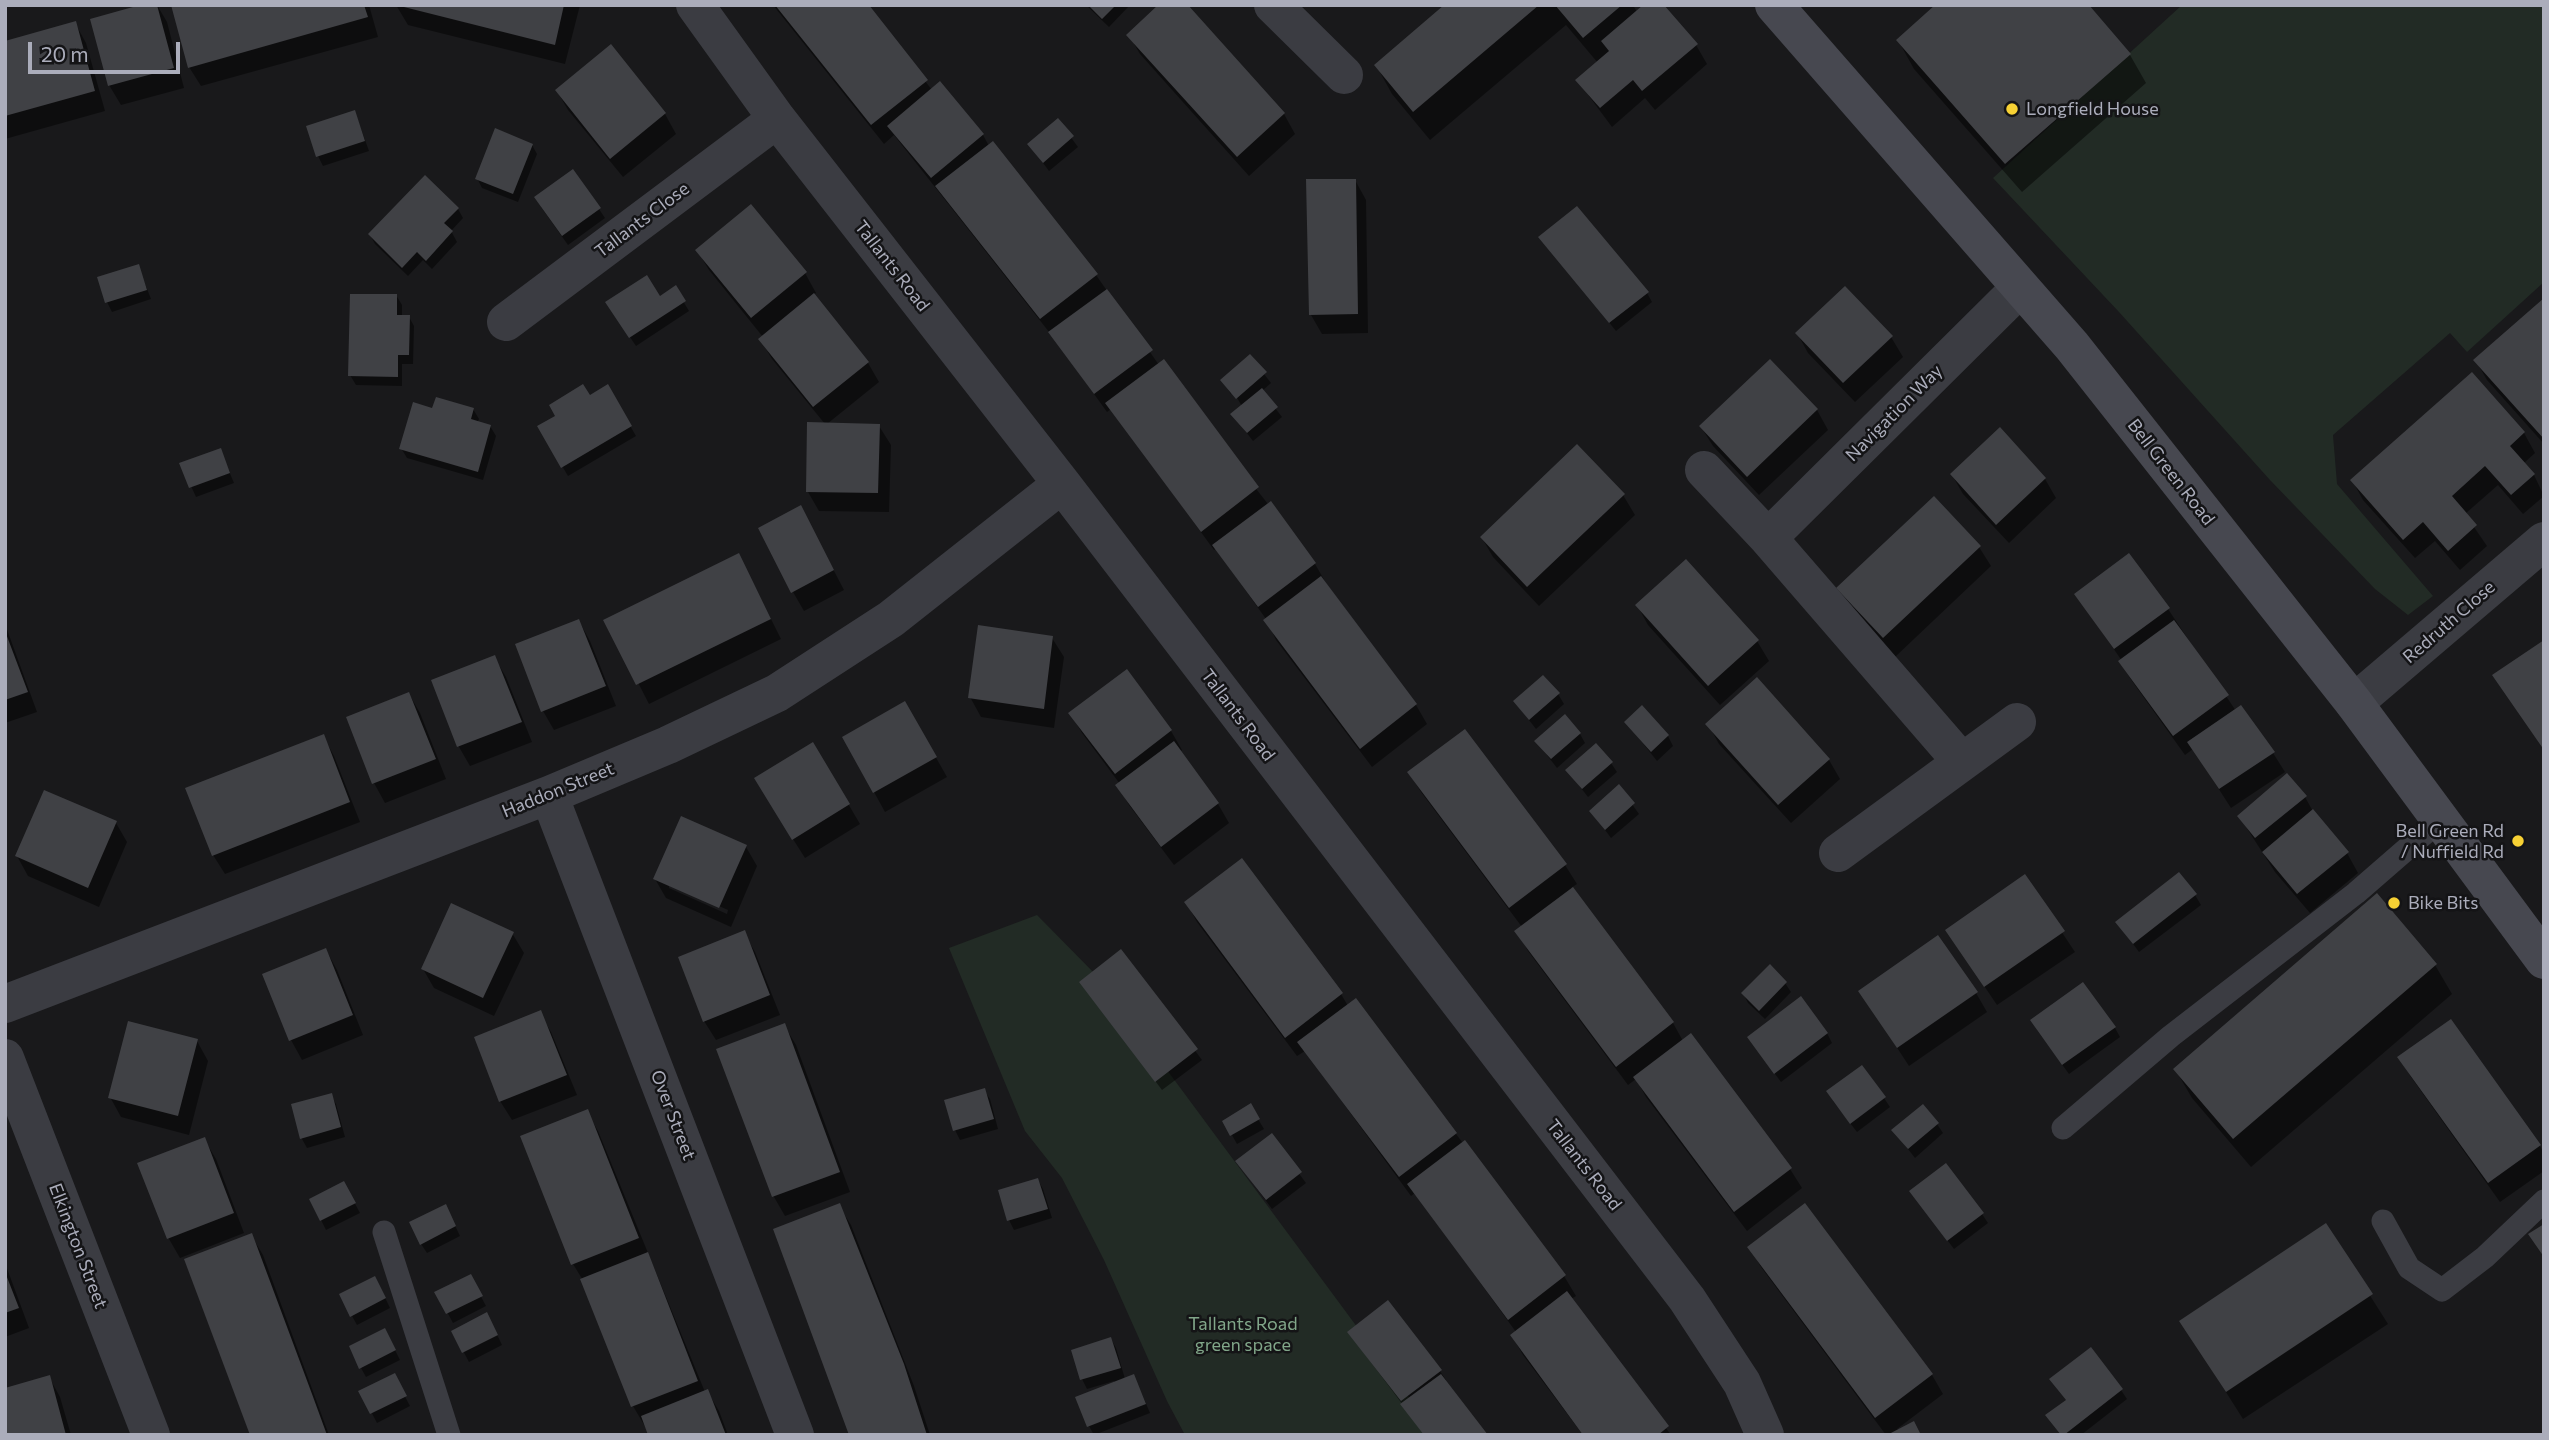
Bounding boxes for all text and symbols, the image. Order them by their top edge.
scale bar [32,28,184,72]
text: 20 m [41,41,89,66]
place label: Longfield House [2026,98,2159,120]
marker: Longfield House [2004,101,2020,117]
street label: Tallants Close [591,178,693,262]
street label: Tallants Road [850,216,934,316]
street label: Navigation Way [1841,360,1947,466]
street label: Bell Green Road [2123,415,2219,529]
street label: Redruth Close [2399,576,2499,668]
street label: Tallants Road [1196,665,1280,765]
street label: Haddon Street [499,758,617,822]
place label: Bell Green Rd / Nuffield Rd [2396,820,2504,862]
marker: Bell Green Rd / Nuffield Rd [2510,833,2526,849]
place label: Bike Bits [2408,892,2478,914]
marker: Bike Bits [2386,895,2402,911]
street label: Over Street [646,1067,700,1163]
street label: Tallants Road [1542,1115,1626,1215]
street label: Elkington Street [44,1180,112,1312]
park label: Tallants Road green space [1188,1313,1298,1356]

